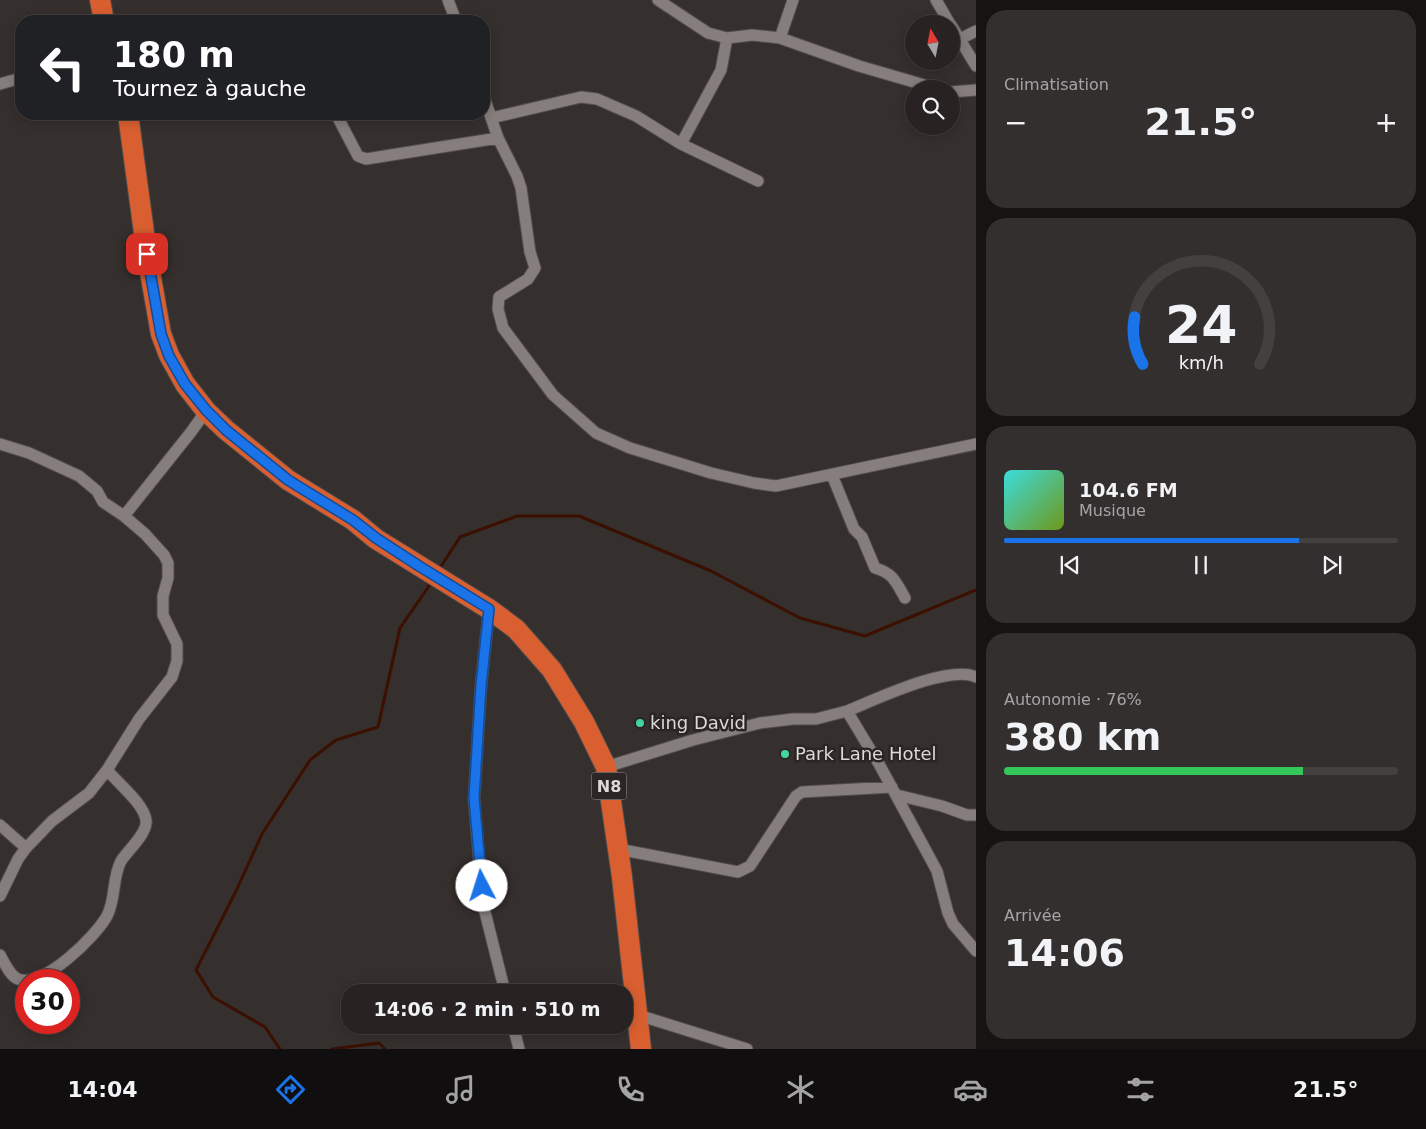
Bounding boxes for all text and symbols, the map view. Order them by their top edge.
north arrow [905,15,960,70]
map controls [905,15,960,135]
icon: left [30,35,95,100]
text: 180 m [113,35,235,75]
text: Climatisation [1004,75,1109,94]
text: Tournez à gauche [113,76,306,101]
button: search [905,80,960,135]
text: 21.5° [1145,100,1257,144]
text: − [1004,106,1027,139]
text: + [1375,106,1398,139]
pin [126,233,168,275]
icon: arrive [133,240,161,268]
text: 24 [1165,295,1237,355]
text: km/h [1178,352,1224,373]
text: 104.6 FM [1079,479,1178,501]
text: Musique [1079,501,1146,520]
icon: previous [1056,551,1084,579]
icon: pause [1187,551,1215,579]
icon: next [1318,551,1346,579]
text: Autonomie · 76% [1004,690,1142,709]
place label: king David [650,712,746,733]
text: 380 km [1004,715,1161,759]
marker: king David [634,717,646,729]
place label: Park Lane Hotel [795,743,937,764]
marker: Park Lane Hotel [779,748,791,760]
road number: N8 [592,772,626,799]
position arrow [455,859,507,911]
text: Arrivée [1004,906,1061,925]
text: 14:06 [1004,931,1125,975]
speed limit sign: 30 [15,969,80,1034]
text: 14:06 · 2 min · 510 m [373,998,601,1020]
icon: directions [273,1072,308,1107]
icon: music [443,1072,478,1107]
icon: phone [613,1072,648,1107]
icon: climate [783,1072,818,1107]
icon: car [953,1072,988,1107]
icon: filters [1123,1072,1158,1107]
text: 14:04 [68,1077,138,1102]
text: 21.5° [1293,1077,1358,1102]

